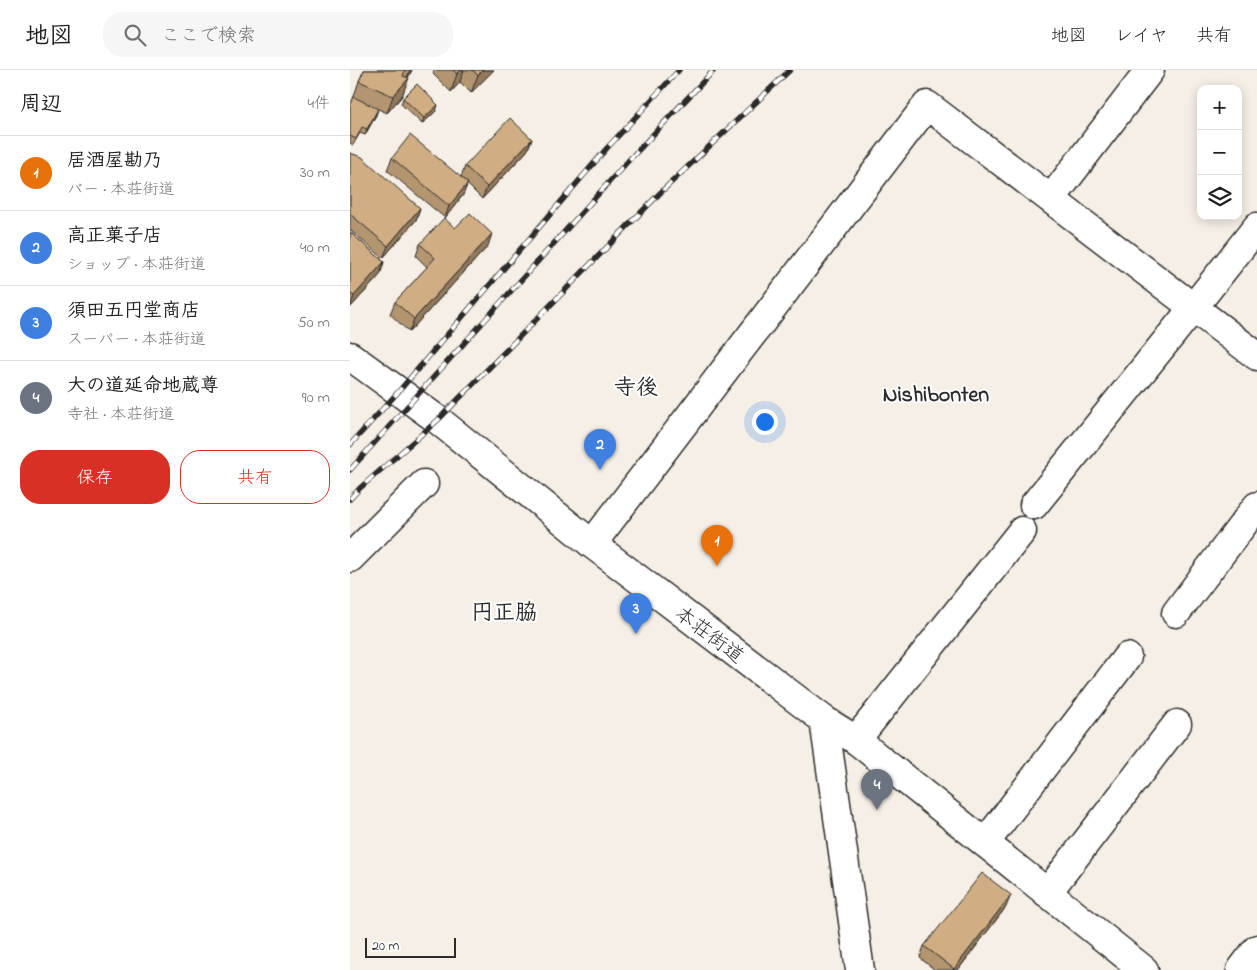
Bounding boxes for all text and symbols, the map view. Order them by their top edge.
search box [103,12,453,57]
text: 地図 [25,20,73,55]
icon: search [121,21,149,49]
text: ここで検索 [161,23,256,50]
text: 地図 [1051,24,1087,50]
text: レイヤ [1115,24,1168,50]
text: 共有 [1196,24,1232,50]
map controls [1197,85,1242,220]
button: + [1197,85,1242,130]
text: 周辺 [20,90,62,120]
text: 4件 [307,92,330,116]
button: − [1197,130,1242,175]
text: 居酒屋勘乃 [67,148,162,175]
text: 1 [33,161,39,185]
text: 30 m [300,161,330,185]
button: layers [1197,175,1242,220]
text: バー · 本荘街道 [67,178,174,202]
text: 高正菓子店 [67,223,162,250]
text: 2 [32,236,40,260]
text: 40 m [300,236,330,260]
text: ショップ · 本荘街道 [67,253,206,277]
text: 須田五円堂商店 [67,298,200,325]
text: 3 [33,311,39,335]
text: 50 m [298,311,330,335]
text: スーパー · 本荘街道 [67,328,206,352]
text: 大の道延命地蔵尊 [67,373,219,400]
district label: 寺後 [614,373,658,405]
district label: Nishibonten [883,380,989,412]
text: 4 [33,386,39,410]
text: 90 m [302,386,330,410]
text: 寺社 · 本荘街道 [67,403,174,427]
your location [752,409,778,435]
pin: 2 [584,429,616,470]
button: 保存 [20,450,170,504]
button: 共有 [180,450,330,504]
pin: 1 [701,525,733,566]
pin: 3 [620,593,652,634]
district label: 円正脇 [471,598,537,630]
street label: 本荘街道 [668,600,749,672]
pin: 4 [861,769,893,810]
scale bar [365,935,456,958]
text: 20 m [372,936,399,957]

